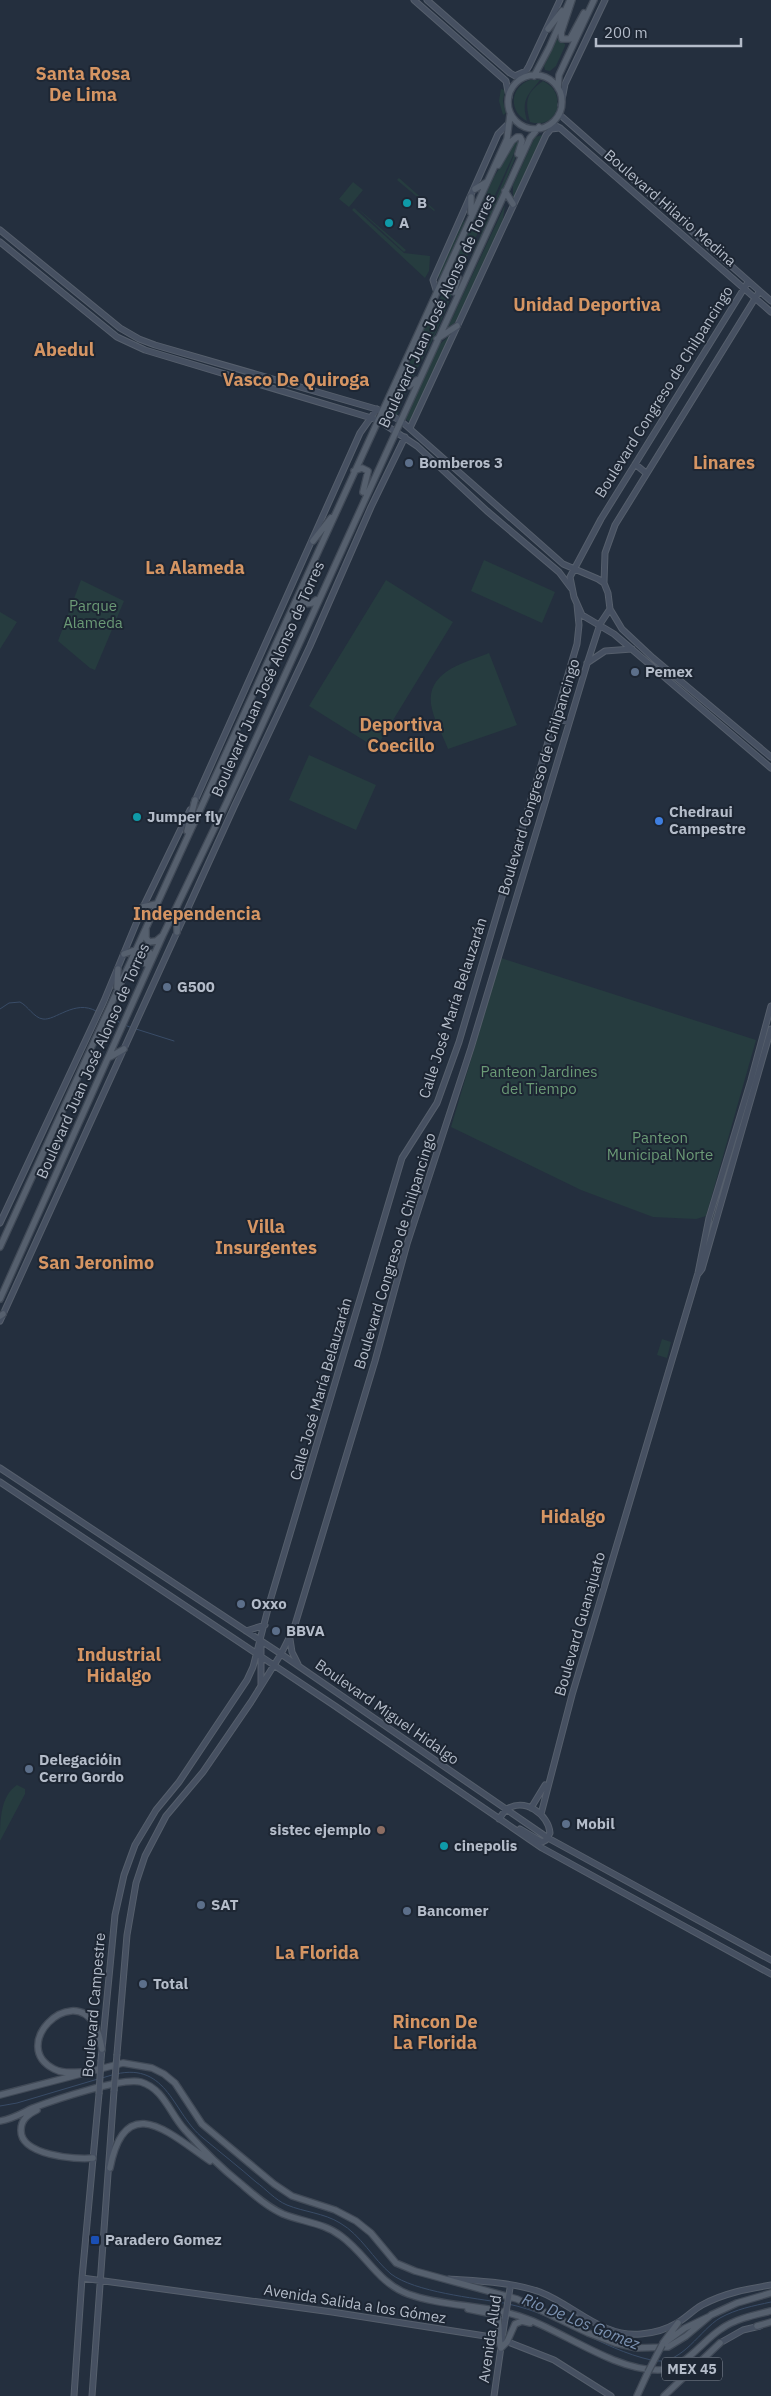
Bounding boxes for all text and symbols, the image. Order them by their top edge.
scale bar [596,15,741,47]
text: 200 m [604,23,648,42]
district label: Santa Rosa De Lima [36,62,130,106]
street label: Boulevard Hilario Medina [600,145,740,270]
street label: Boulevard Juan José Alonso de Torres [374,191,499,431]
place label: B [417,193,427,212]
marker: B [401,197,413,209]
place label: A [399,213,409,232]
marker: A [383,217,395,229]
street label: Boulevard Congreso de Chilpancingo [590,282,737,501]
district label: Unidad Deportiva [513,293,661,316]
district label: Abedul [34,338,95,361]
district label: Vasco De Quiroga [222,368,370,391]
district label: Linares [693,451,755,474]
place label: Bomberos 3 [419,453,503,472]
marker: Bomberos 3 [403,457,415,469]
district label: La Alameda [145,556,245,579]
street label: Boulevard Juan José Alonso de Torres [207,558,328,800]
park label: Parque Alameda [63,596,123,632]
street label: Boulevard Congreso de Chilpancingo [493,656,584,897]
place label: Pemex [645,662,694,681]
marker: Pemex [629,666,641,678]
district label: Deportiva Coecillo [360,713,442,757]
place label: Chedraui Campestre [669,802,746,838]
place label: Jumper fly [147,807,223,826]
marker: Jumper fly [131,811,143,823]
marker: Chedraui Campestre [653,815,665,827]
district label: Independencia [133,902,261,925]
street label: Calle José María Belauzarán [414,915,491,1101]
street label: Boulevard Juan José Alonso de Torres [32,940,153,1182]
place label: G500 [177,977,215,996]
marker: G500 [161,981,173,993]
park label: Panteon Jardines del Tiempo [481,1062,597,1098]
park label: Panteon Municipal Norte [607,1128,713,1164]
street label: Boulevard Congreso de Chilpancingo [349,1130,440,1371]
district label: Villa Insurgentes [215,1215,317,1259]
district label: San Jeronimo [38,1251,154,1274]
street label: Calle José María Belauzarán [285,1295,356,1482]
district label: Hidalgo [541,1505,605,1528]
street label: Boulevard Guanajuato [550,1550,609,1698]
place label: Oxxo [251,1594,287,1613]
marker: Oxxo [235,1598,247,1610]
place label: BBVA [286,1621,325,1640]
marker: BBVA [270,1625,282,1637]
district label: Industrial Hidalgo [77,1643,162,1687]
street label: Boulevard Miguel Hidalgo [312,1655,463,1769]
place label: Delegacióin Cerro Gordo [39,1750,124,1786]
marker: Delegacióin Cerro Gordo [23,1763,35,1775]
place label: Mobil [576,1814,615,1833]
marker: Mobil [560,1818,572,1830]
place label: sistec ejemplo [270,1820,371,1839]
marker: sistec ejemplo [375,1824,387,1836]
place label: cinepolis [454,1836,518,1855]
marker: cinepolis [438,1840,450,1852]
place label: SAT [211,1895,239,1914]
marker: SAT [195,1899,207,1911]
place label: Bancomer [417,1901,489,1920]
marker: Bancomer [401,1905,413,1917]
street label: Boulevard Campestre [78,1932,109,2078]
district label: La Florida [275,1941,359,1964]
place label: Total [153,1974,188,1993]
marker: Total [137,1978,149,1990]
district label: Rincon De La Florida [392,2010,478,2054]
place label: Paradero Gomez [105,2230,222,2249]
marker: Paradero Gomez [89,2234,101,2246]
street label: Avenida Salida a los Gómez [263,2280,447,2327]
water label: Rio De Los Gomez [519,2288,643,2354]
street label: Avenida Alud [474,2294,505,2384]
road number: MEX 45 [662,2358,722,2380]

